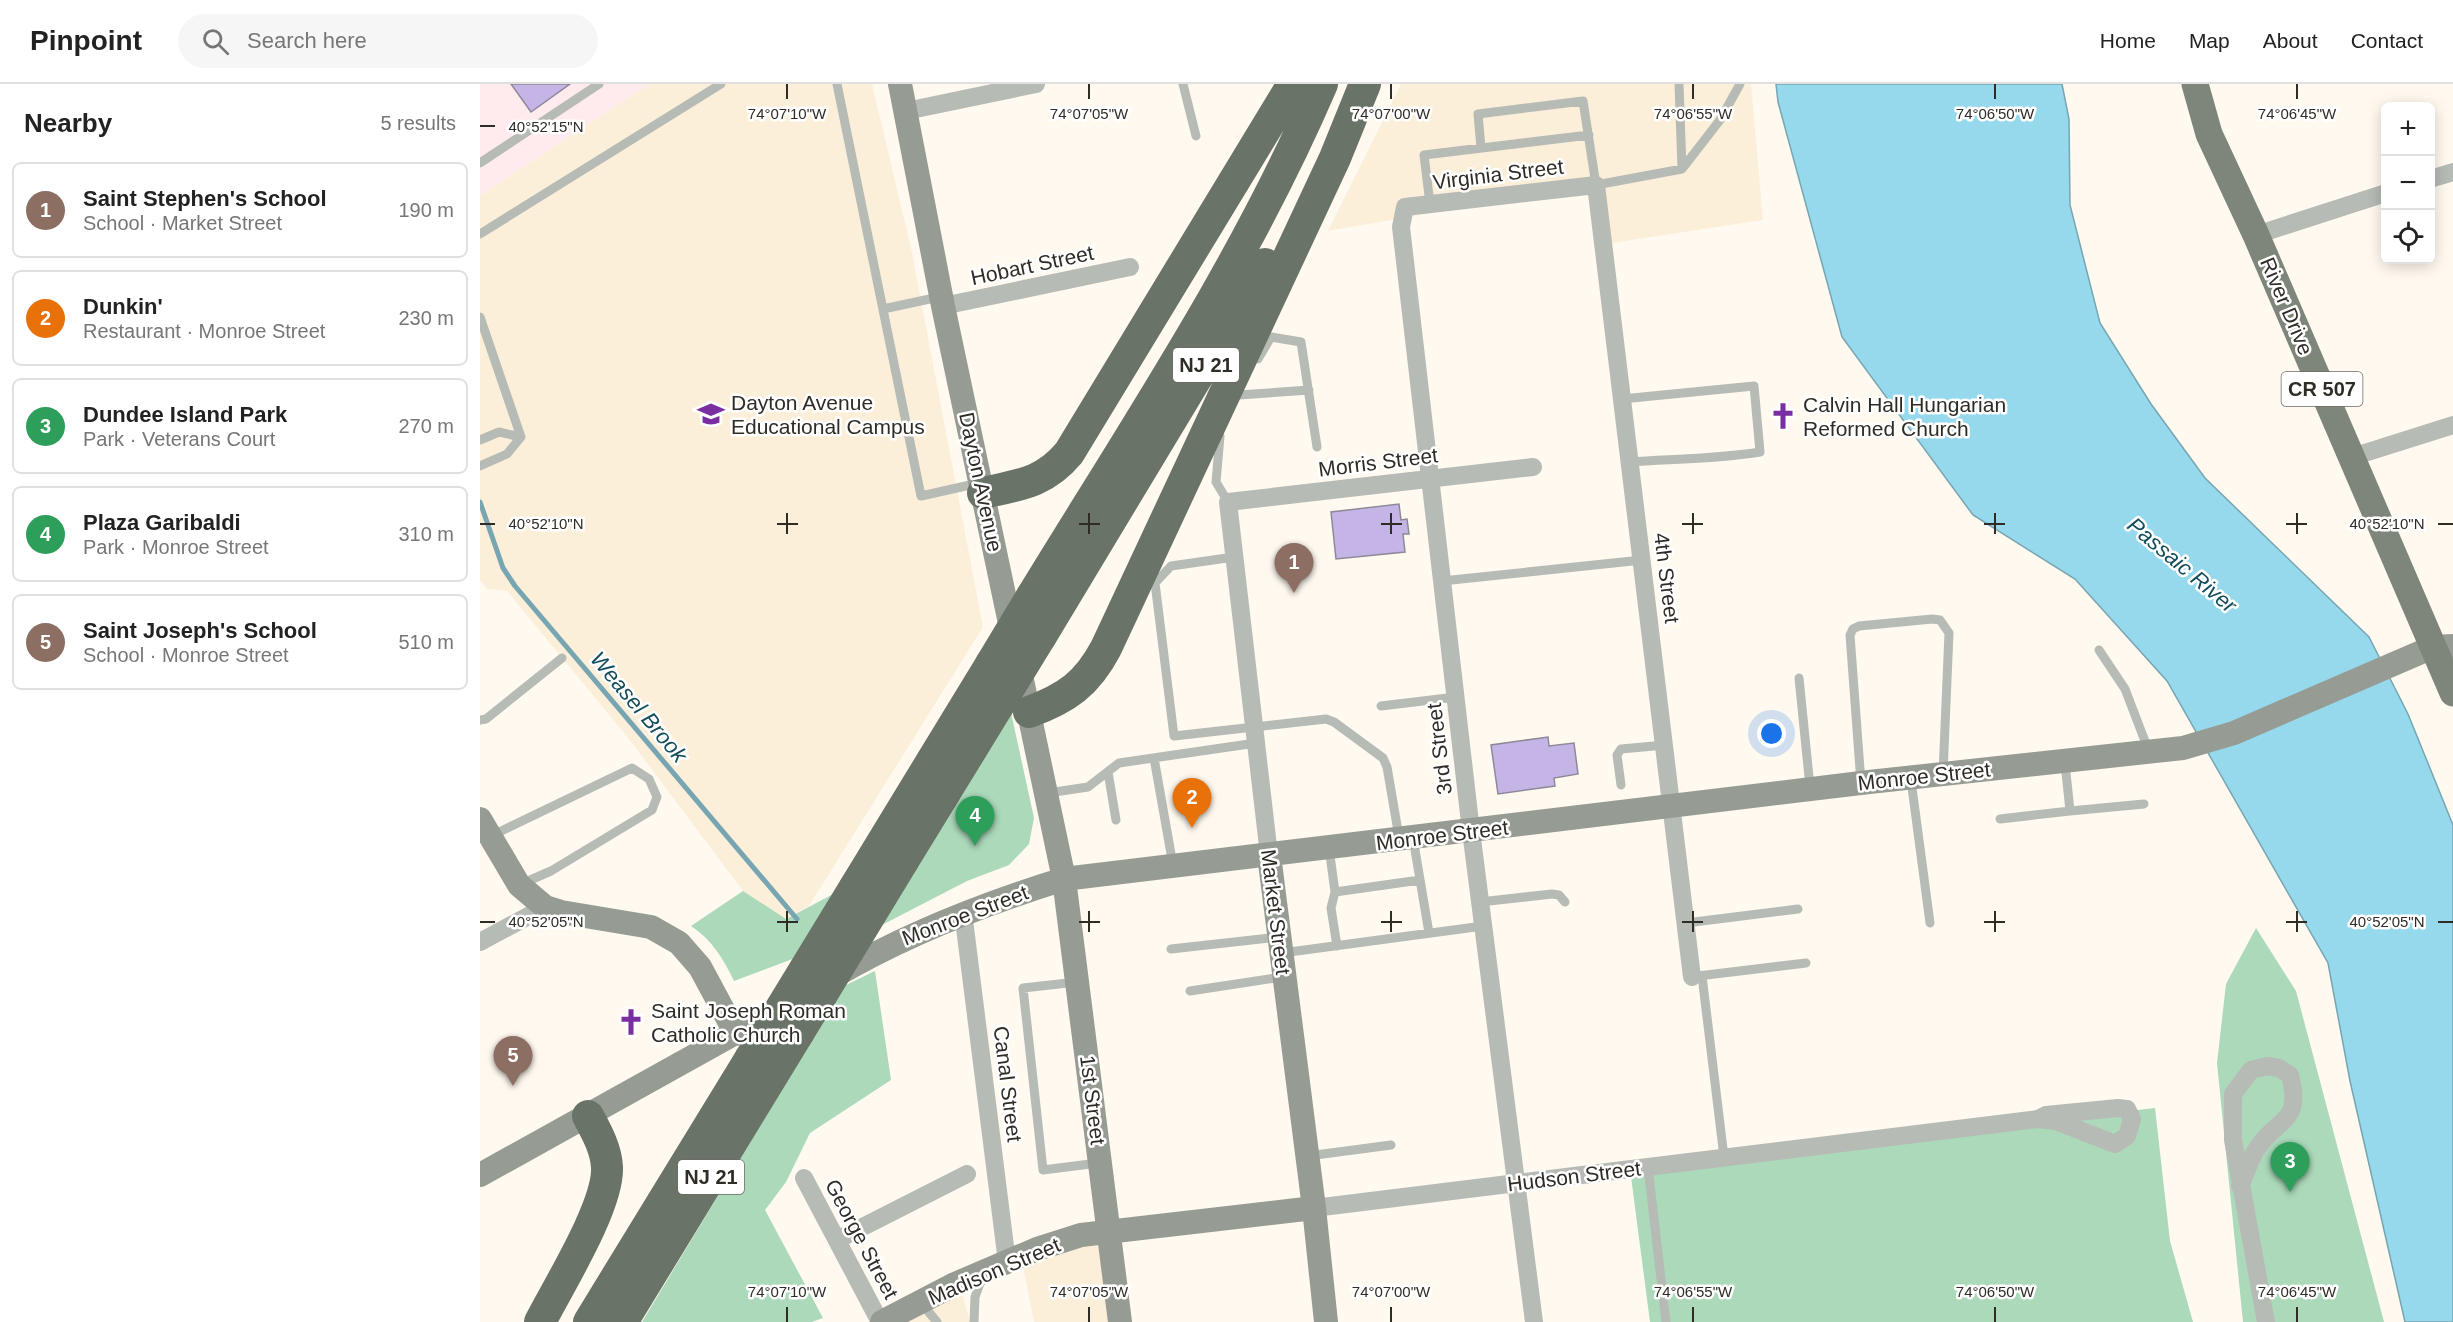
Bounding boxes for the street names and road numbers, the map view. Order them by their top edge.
street label: Virginia Street [1431,155,1565,193]
street label: Hobart Street [969,241,1096,289]
street label: River Drive [2256,254,2318,358]
road number: NJ 21 [1173,348,1239,382]
road number: CR 507 [2282,372,2362,406]
street label: Dayton Avenue [955,410,1007,554]
street label: Morris Street [1317,443,1439,481]
street label: 4th Street [1650,531,1684,625]
street label: 3rd Street [1422,702,1456,796]
street label: Monroe Street [1857,758,1992,794]
street label: Monroe Street [1375,815,1510,855]
street label: Market Street [1257,848,1295,976]
street label: Monroe Street [899,880,1031,950]
street label: Canal Street [989,1025,1027,1143]
street label: 1st Street [1076,1054,1110,1146]
street label: Hudson Street [1506,1156,1642,1196]
road number: NJ 21 [678,1160,744,1194]
street label: George Street [821,1175,903,1303]
street label: Madison Street [924,1233,1064,1309]

